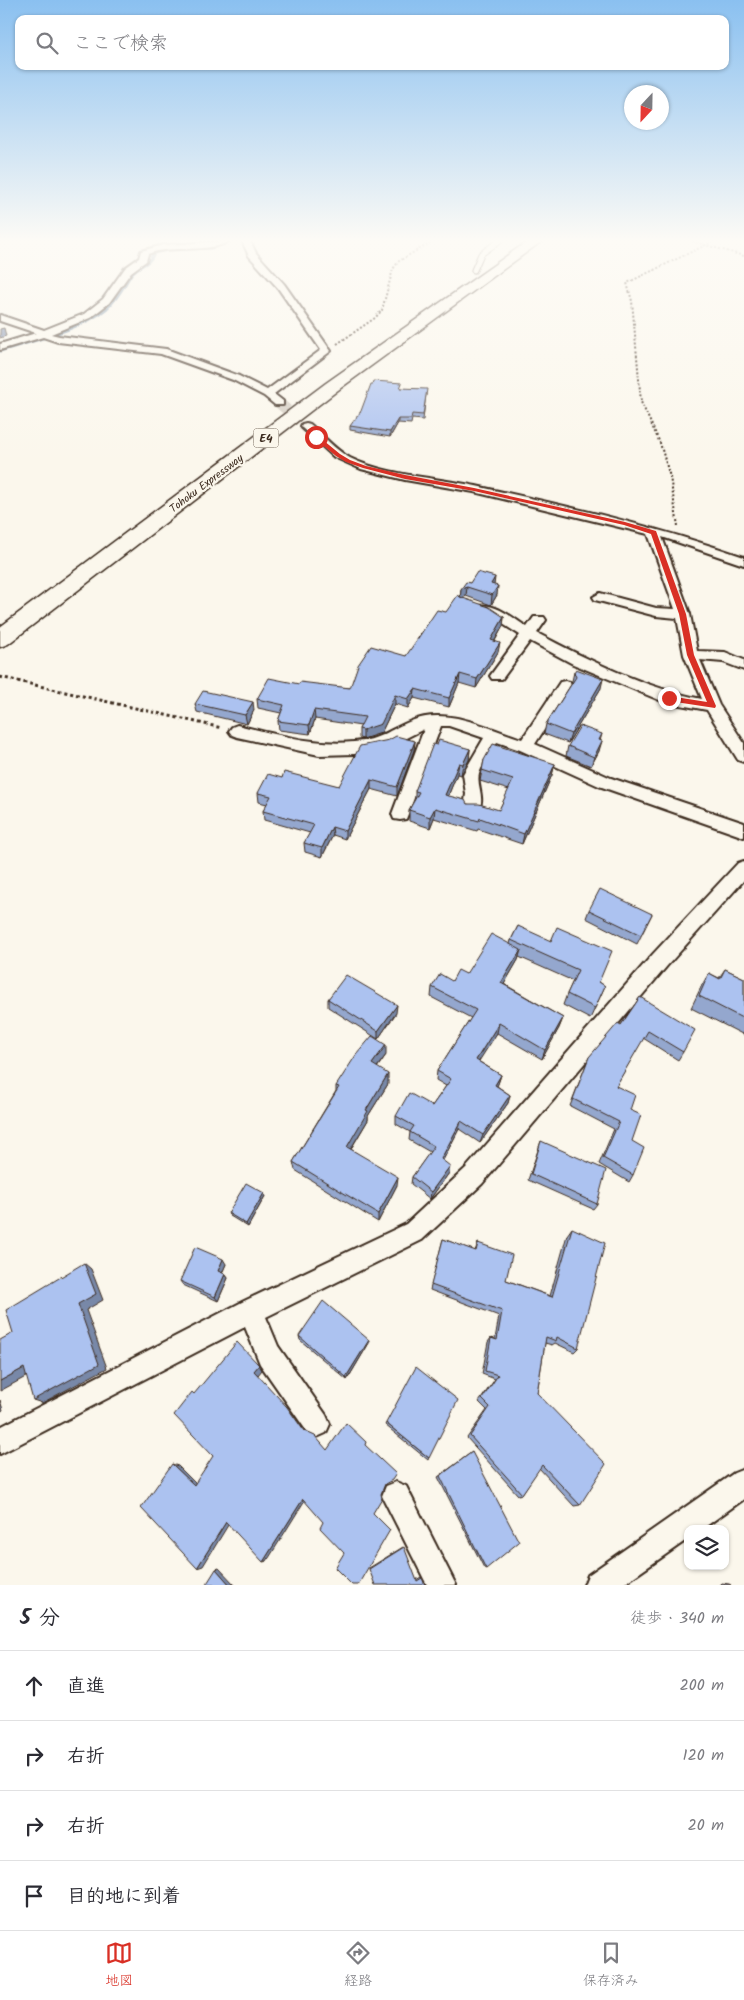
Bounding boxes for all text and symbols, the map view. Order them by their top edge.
search box [15,15,729,70]
icon: search [33,29,61,57]
text: ここで検索 [73,29,168,59]
north arrow [624,85,669,130]
route start [305,426,328,449]
road number: E4 [254,428,278,448]
street label: Tohoku Expressway [166,449,248,518]
route end [658,687,681,710]
map controls [684,1525,729,1570]
button: layers [684,1525,729,1570]
text: 5 分 [20,1602,60,1635]
text: 徒歩 · 340 m [630,1606,724,1631]
icon: ahead [20,1672,48,1700]
text: 直進 [67,1672,105,1702]
text: 200 m [680,1673,724,1698]
icon: right [20,1742,48,1770]
text: 右折 [67,1742,105,1772]
text: 120 m [683,1743,724,1768]
icon: right [20,1812,48,1840]
text: 右折 [67,1812,105,1842]
text: 20 m [688,1813,724,1838]
icon: arrive [20,1882,48,1910]
text: 目的地に到着 [67,1882,181,1912]
tab: 地図 [105,1939,133,1992]
tab: 経路 [344,1939,372,1992]
tab: 保存済み [583,1939,639,1992]

